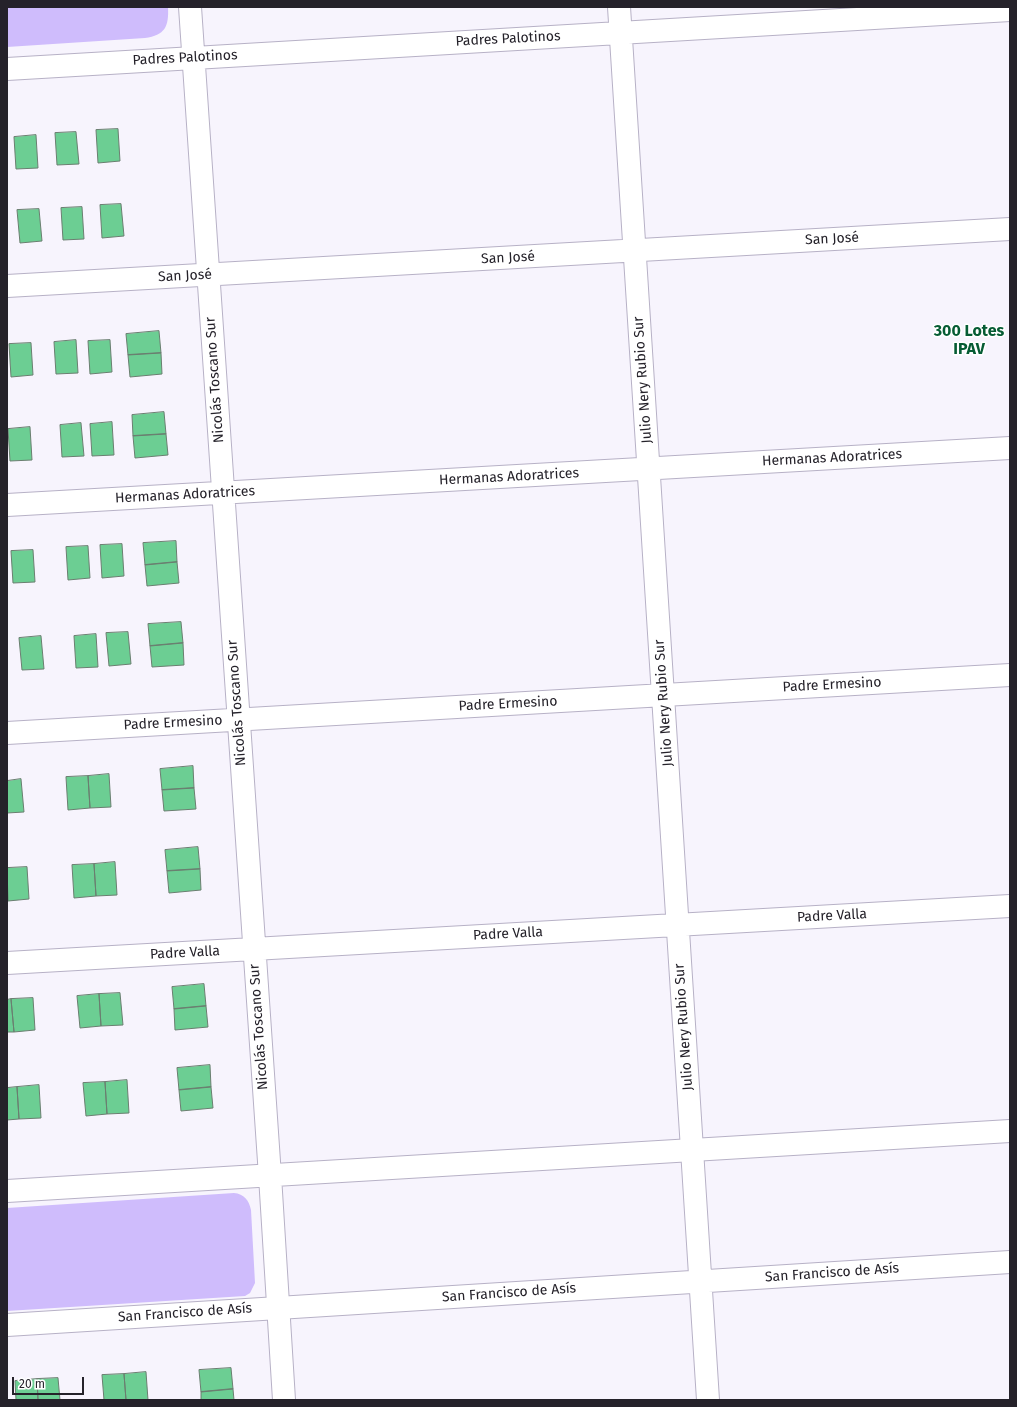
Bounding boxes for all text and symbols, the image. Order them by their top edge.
street label: Padres Palotinos [455,28,561,50]
street label: Padres Palotinos [132,47,238,69]
street label: San José [805,229,859,249]
street label: San José [481,248,535,268]
street label: San José [158,266,212,286]
street label: Nicolás Toscano Sur [202,316,228,444]
street label: Julio Nery Rubio Sur [630,316,656,444]
district label: 300 Lotes IPAV [934,322,1004,360]
street label: Hermanas Adoratrices [762,446,902,470]
street label: Hermanas Adoratrices [439,465,579,489]
street label: Hermanas Adoratrices [115,483,255,507]
street label: Nicolás Toscano Sur [224,639,250,767]
street label: Julio Nery Rubio Sur [651,639,677,767]
street label: Padre Ermesino [782,674,882,696]
street label: Padre Ermesino [458,693,558,715]
street label: Padre Ermesino [123,712,223,734]
street label: Padre Valla [797,906,867,926]
street label: Padre Valla [473,924,543,944]
street label: Padre Valla [150,943,220,963]
street label: Nicolás Toscano Sur [246,963,272,1091]
street label: Julio Nery Rubio Sur [671,963,697,1091]
street label: San Francisco de Asís [764,1260,900,1286]
street label: San Francisco de Asís [441,1280,577,1306]
street label: San Francisco de Asís [117,1300,253,1326]
scale bar [14,1369,86,1395]
text: 20 m [19,1377,45,1391]

